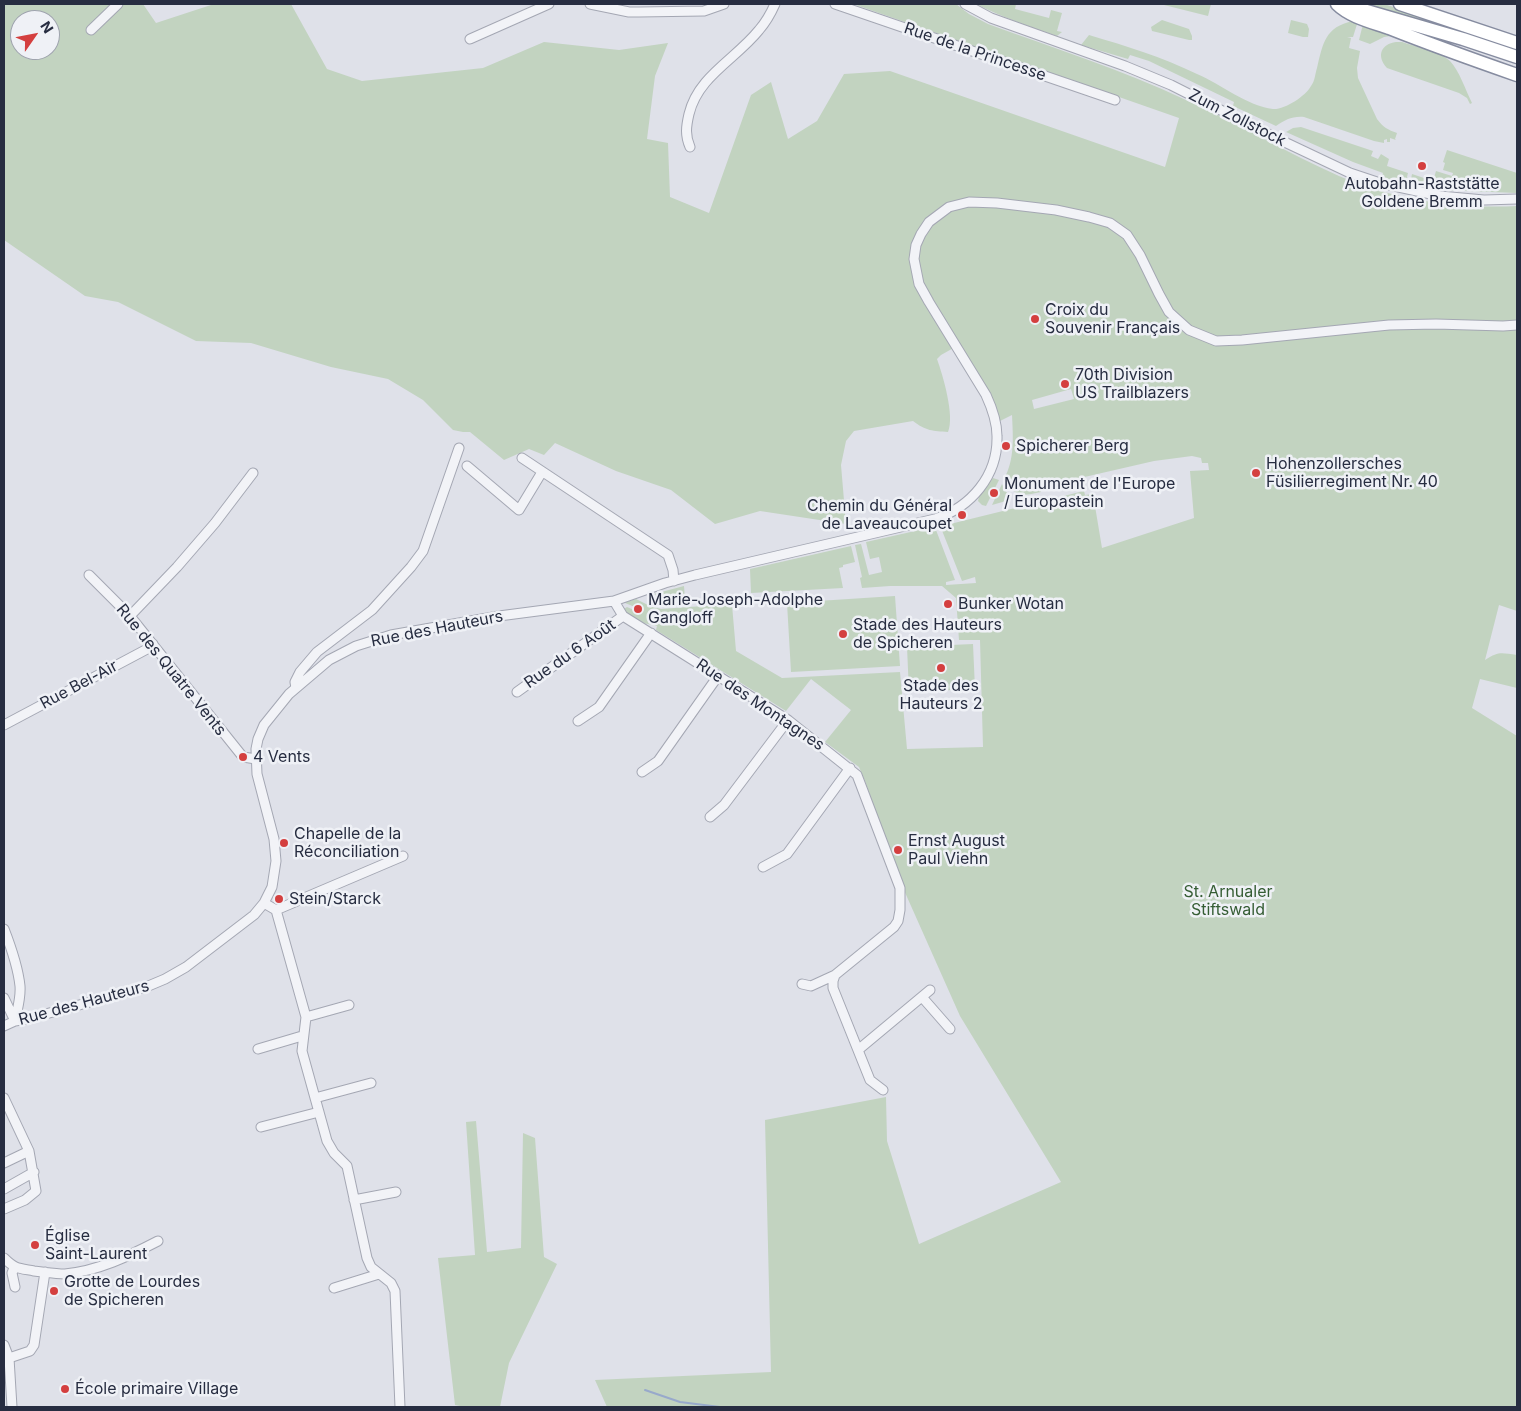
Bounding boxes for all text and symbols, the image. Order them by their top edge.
north arrow [10,10,60,60]
text: N [37,18,57,36]
street label: Rue de la Princesse [901,19,1049,85]
street label: Zum Zollstock [1185,85,1289,151]
marker: Autobahn-Raststätte Goldene Bremm [1416,160,1428,172]
place label: Autobahn-Raststätte Goldene Bremm [1344,174,1500,212]
place label: Croix du Souvenir Français [1045,300,1180,338]
marker: Croix du Souvenir Français [1029,313,1041,325]
place label: 70th Division US Trailblazers [1075,365,1189,403]
marker: 70th Division US Trailblazers [1059,378,1071,390]
place label: Spicherer Berg [1016,436,1129,456]
marker: Spicherer Berg [1000,440,1012,452]
place label: Hohenzollersches Füsilierregiment Nr. 40 [1266,454,1438,492]
marker: Hohenzollersches Füsilierregiment Nr. 40 [1250,467,1262,479]
place label: Monument de l'Europe / Europastein [1004,474,1175,512]
marker: Monument de l'Europe / Europastein [988,487,1000,499]
place label: Chemin du Général de Laveaucoupet [807,496,952,534]
marker: Chemin du Général de Laveaucoupet [956,509,968,521]
place label: Marie-Joseph-Adolphe Gangloff [648,590,823,628]
place label: Bunker Wotan [958,594,1064,614]
marker: Bunker Wotan [942,598,954,610]
street label: Rue des Quatre Vents [112,600,230,740]
marker: Marie-Joseph-Adolphe Gangloff [632,603,644,615]
street label: Rue des Hauteurs [369,607,505,651]
street label: Rue du 6 Août [521,615,619,693]
place label: Stade des Hauteurs de Spicheren [853,615,1002,653]
marker: Stade des Hauteurs de Spicheren [837,628,849,640]
street label: Rue des Montagnes [692,655,828,755]
street label: Rue Bel-Air [37,657,121,713]
marker: Stade des Hauteurs 2 [935,662,947,674]
place label: Stade des Hauteurs 2 [900,676,982,714]
place label: 4 Vents [253,747,310,767]
marker: 4 Vents [237,751,249,763]
place label: Chapelle de la Réconciliation [294,824,401,862]
place label: Ernst August Paul Viehn [908,831,1005,869]
marker: Chapelle de la Réconciliation [278,837,290,849]
marker: Ernst August Paul Viehn [892,844,904,856]
park label: St. Arnualer Stiftswald [1183,882,1273,920]
place label: Stein/Starck [289,889,381,909]
marker: Stein/Starck [273,893,285,905]
street label: Rue des Hauteurs [17,976,151,1030]
place label: Église Saint-Laurent [45,1226,147,1264]
marker: Église Saint-Laurent [29,1239,41,1251]
place label: Grotte de Lourdes de Spicheren [64,1272,200,1310]
marker: Grotte de Lourdes de Spicheren [48,1285,60,1297]
place label: École primaire Village [75,1379,238,1399]
marker: École primaire Village [59,1383,71,1395]

